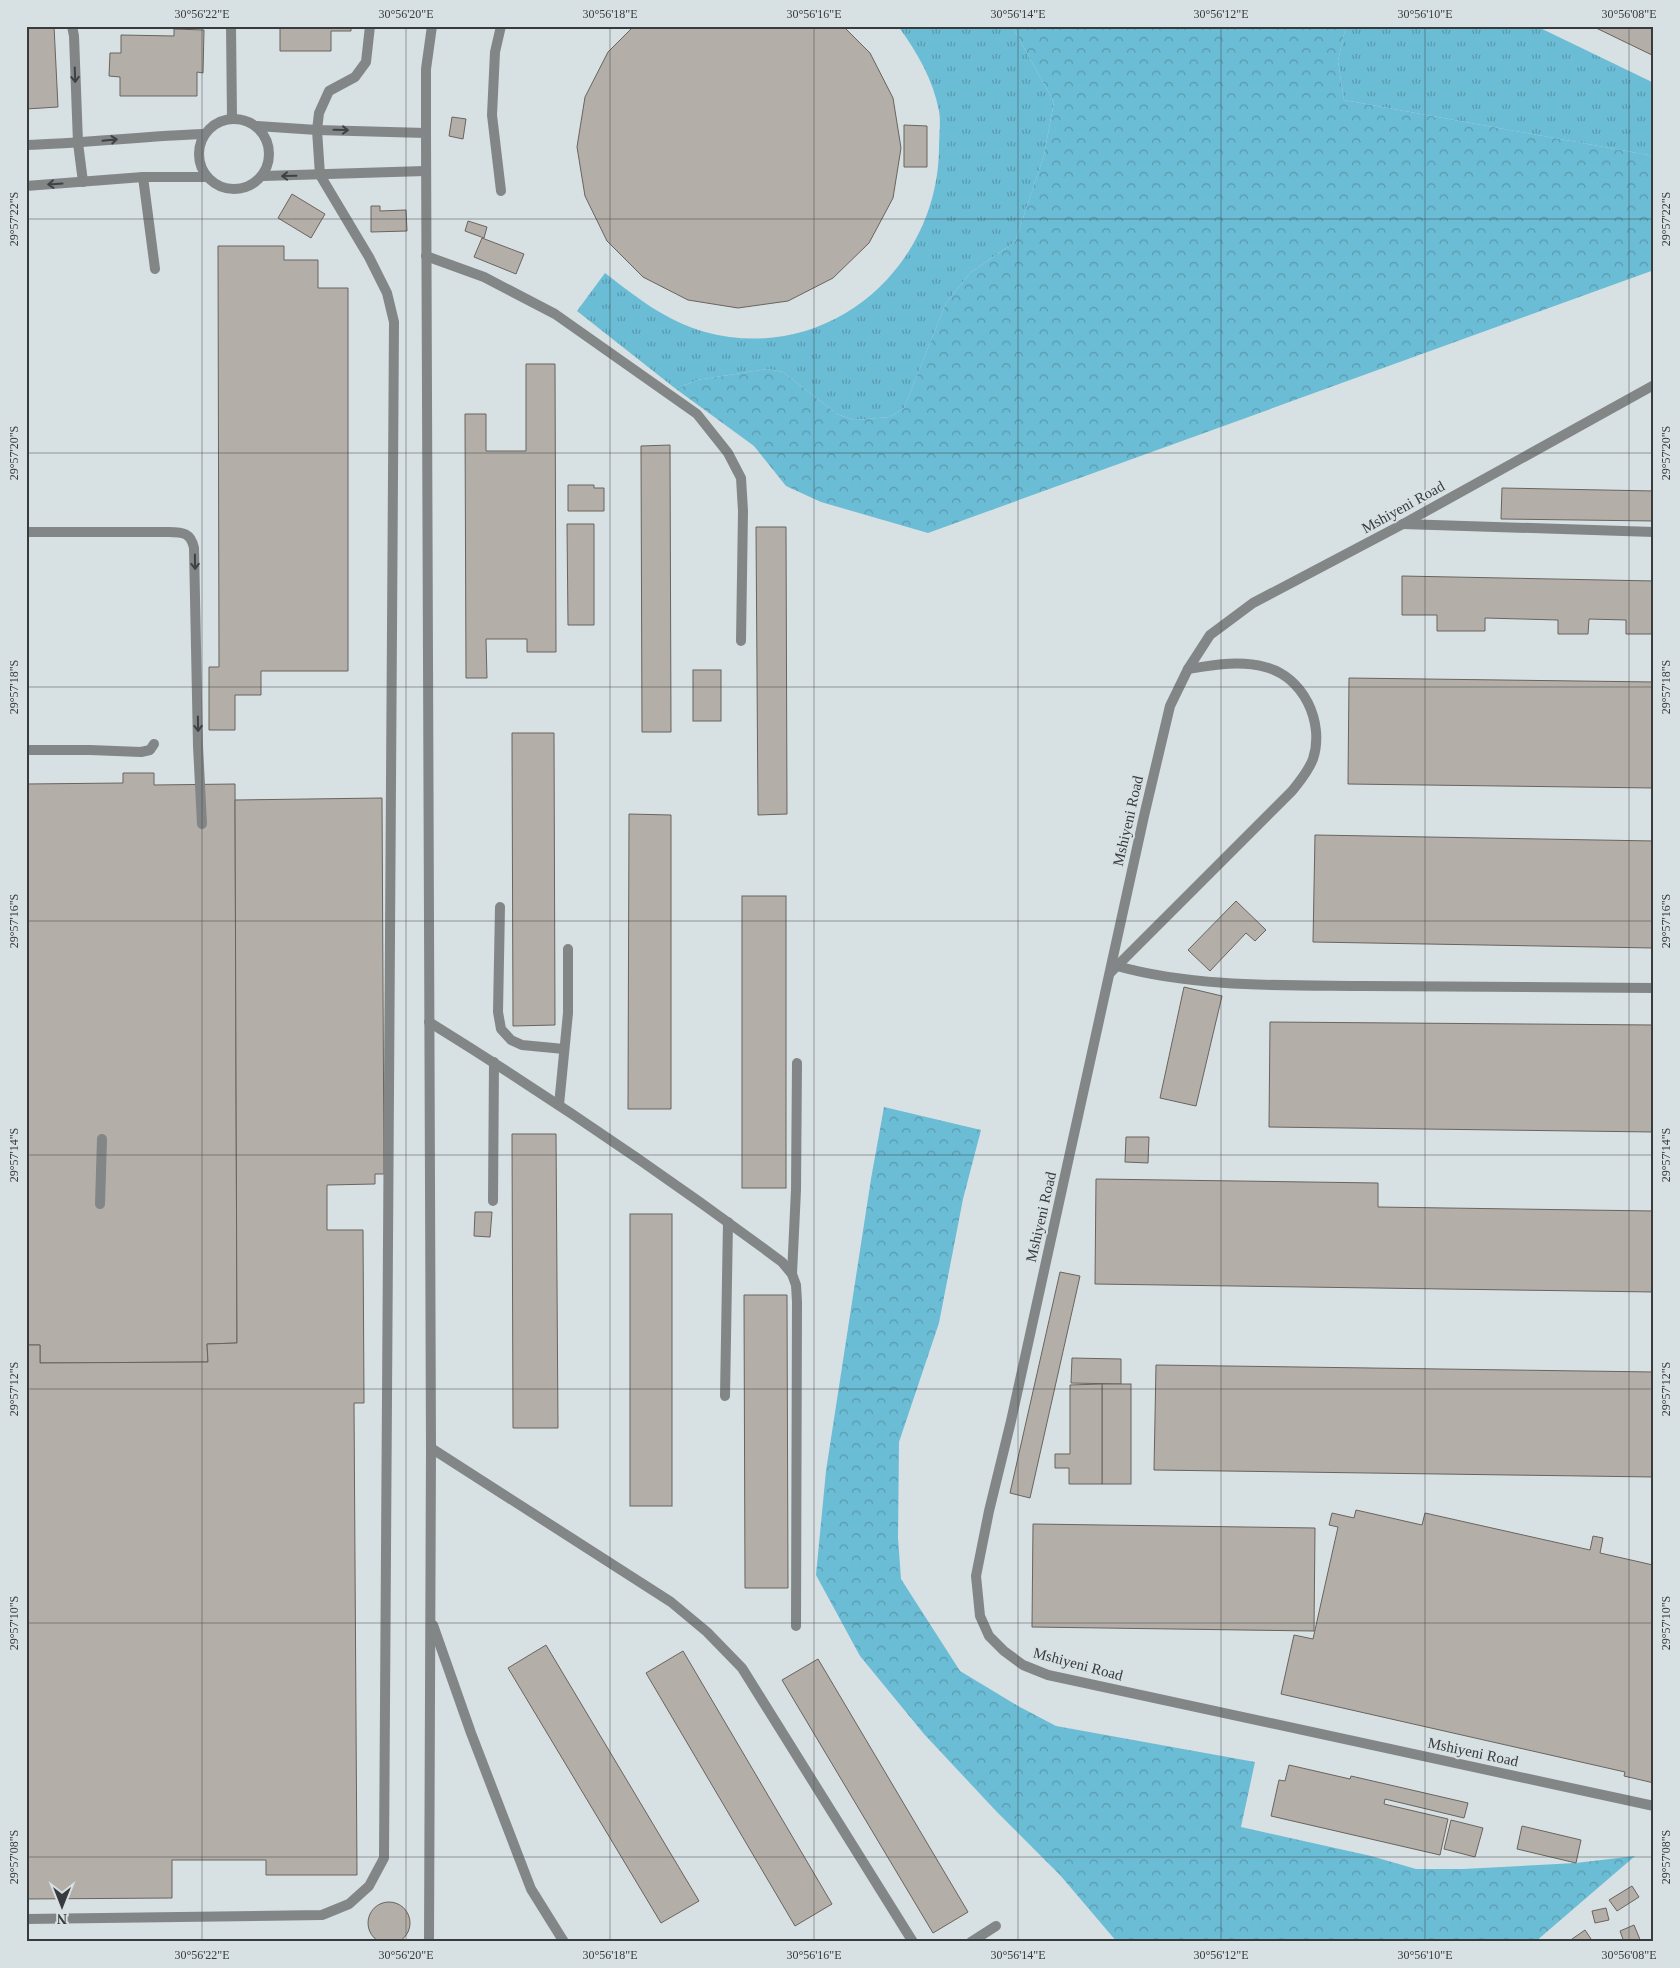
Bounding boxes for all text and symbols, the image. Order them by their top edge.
text: 30°56'22"E [174,7,230,21]
text: 30°56'20"E [378,7,434,21]
text: 30°56'18"E [582,7,638,21]
text: 30°56'16"E [786,7,842,21]
text: 30°56'14"E [990,7,1046,21]
text: 30°56'12"E [1193,7,1249,21]
text: 30°56'10"E [1397,7,1453,21]
text: 30°56'08"E [1601,7,1657,21]
one-way arrow [71,66,80,82]
one-way arrow [333,126,349,135]
one-way arrow [101,135,117,145]
one-way arrow [281,171,298,181]
one-way arrow [47,179,63,189]
text: 29°57'22"S [7,192,21,246]
text: 29°57'22"S [1659,192,1673,246]
text: 29°57'20"S [7,426,21,480]
text: 29°57'20"S [1659,426,1673,480]
street label: Mshiyeni Road [1359,477,1448,536]
one-way arrow [190,553,200,569]
text: 29°57'18"S [7,660,21,714]
text: 29°57'18"S [1659,660,1673,714]
one-way arrow [193,716,203,732]
street label: Mshiyeni Road [1110,774,1146,868]
text: 29°57'16"S [7,894,21,948]
text: 29°57'16"S [1659,894,1673,948]
text: 29°57'14"S [7,1128,21,1182]
text: 29°57'14"S [1659,1128,1673,1182]
street label: Mshiyeni Road [1023,1170,1059,1264]
text: 29°57'12"S [7,1362,21,1416]
text: 29°57'12"S [1659,1362,1673,1416]
text: 29°57'10"S [7,1596,21,1650]
text: 29°57'10"S [1659,1596,1673,1650]
street label: Mshiyeni Road [1031,1644,1125,1684]
street label: Mshiyeni Road [1426,1735,1520,1769]
text: 29°57'08"S [7,1830,21,1884]
text: 29°57'08"S [1659,1830,1673,1884]
north arrow [38,1880,88,1930]
text: N [57,1911,67,1926]
text: 30°56'22"E [174,1948,230,1962]
text: 30°56'20"E [378,1948,434,1962]
text: 30°56'18"E [582,1948,638,1962]
text: 30°56'16"E [786,1948,842,1962]
text: 30°56'14"E [990,1948,1046,1962]
text: 30°56'12"E [1193,1948,1249,1962]
text: 30°56'10"E [1397,1948,1453,1962]
text: 30°56'08"E [1601,1948,1657,1962]

